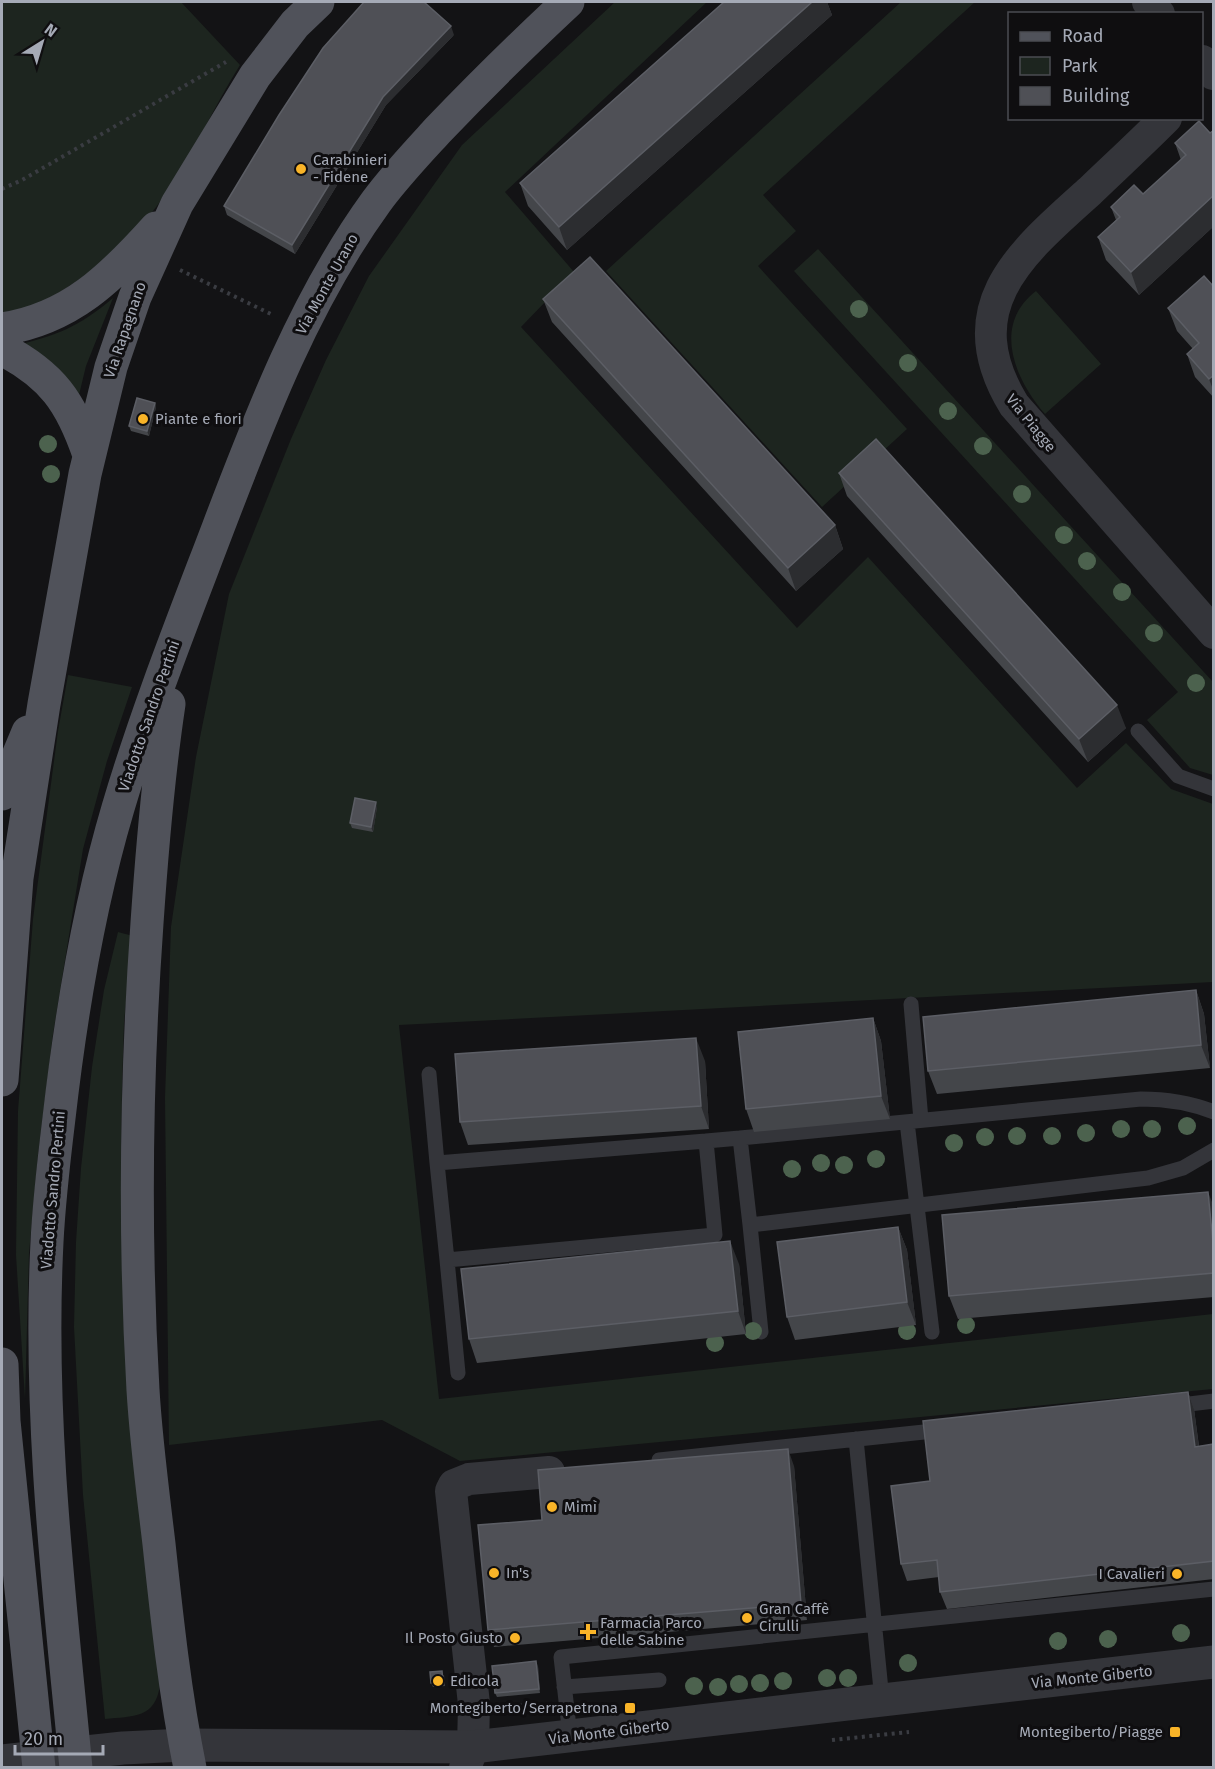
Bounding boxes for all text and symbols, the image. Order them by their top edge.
north arrow [12,12,72,72]
legend [1008,12,1203,120]
text: N [41,20,61,41]
text: Road [1062,25,1104,47]
text: Park [1062,55,1098,77]
text: Building [1062,85,1130,107]
place label: Carabinieri - Fidene [313,151,387,186]
marker: Carabinieri - Fidene [294,162,308,176]
street label: Via Monte Urano [292,231,362,337]
street label: Via Rapagnano [100,279,150,381]
street label: Via Piagge [1002,390,1060,456]
place label: Piante e fiori [155,410,242,428]
marker: Piante e fiori [136,412,150,426]
street label: Viadotto Sandro Pertini [115,638,183,794]
street label: Viadotto Sandro Pertini [37,1110,69,1270]
place label: Mimì [564,1498,598,1516]
marker: Mimì [545,1500,559,1514]
place label: In's [506,1564,529,1582]
place label: I Cavalieri [1098,1565,1165,1583]
marker: In's [487,1566,501,1580]
marker: I Cavalieri [1170,1567,1184,1581]
place label: Gran Caffè Cirulli [759,1600,829,1635]
marker: Gran Caffè Cirulli [740,1611,754,1625]
place label: Farmacia Parco delle Sabine [600,1614,702,1649]
marker: Farmacia Parco delle Sabine [581,1625,595,1639]
place label: Il Posto Giusto [405,1629,503,1647]
marker: Il Posto Giusto [508,1631,522,1645]
street label: Via Monte Giberto [1030,1662,1154,1692]
place label: Edicola [450,1672,499,1690]
marker: Edicola [431,1674,445,1688]
place label: Montegiberto/Serrapetrona [430,1699,618,1717]
marker: Montegiberto/Serrapetrona [623,1701,637,1715]
street label: Via Monte Giberto [547,1716,671,1748]
scale bar [15,1718,104,1756]
place label: Montegiberto/Piagge [1019,1723,1163,1741]
marker: Montegiberto/Piagge [1168,1725,1182,1739]
text: 20 m [24,1728,63,1750]

